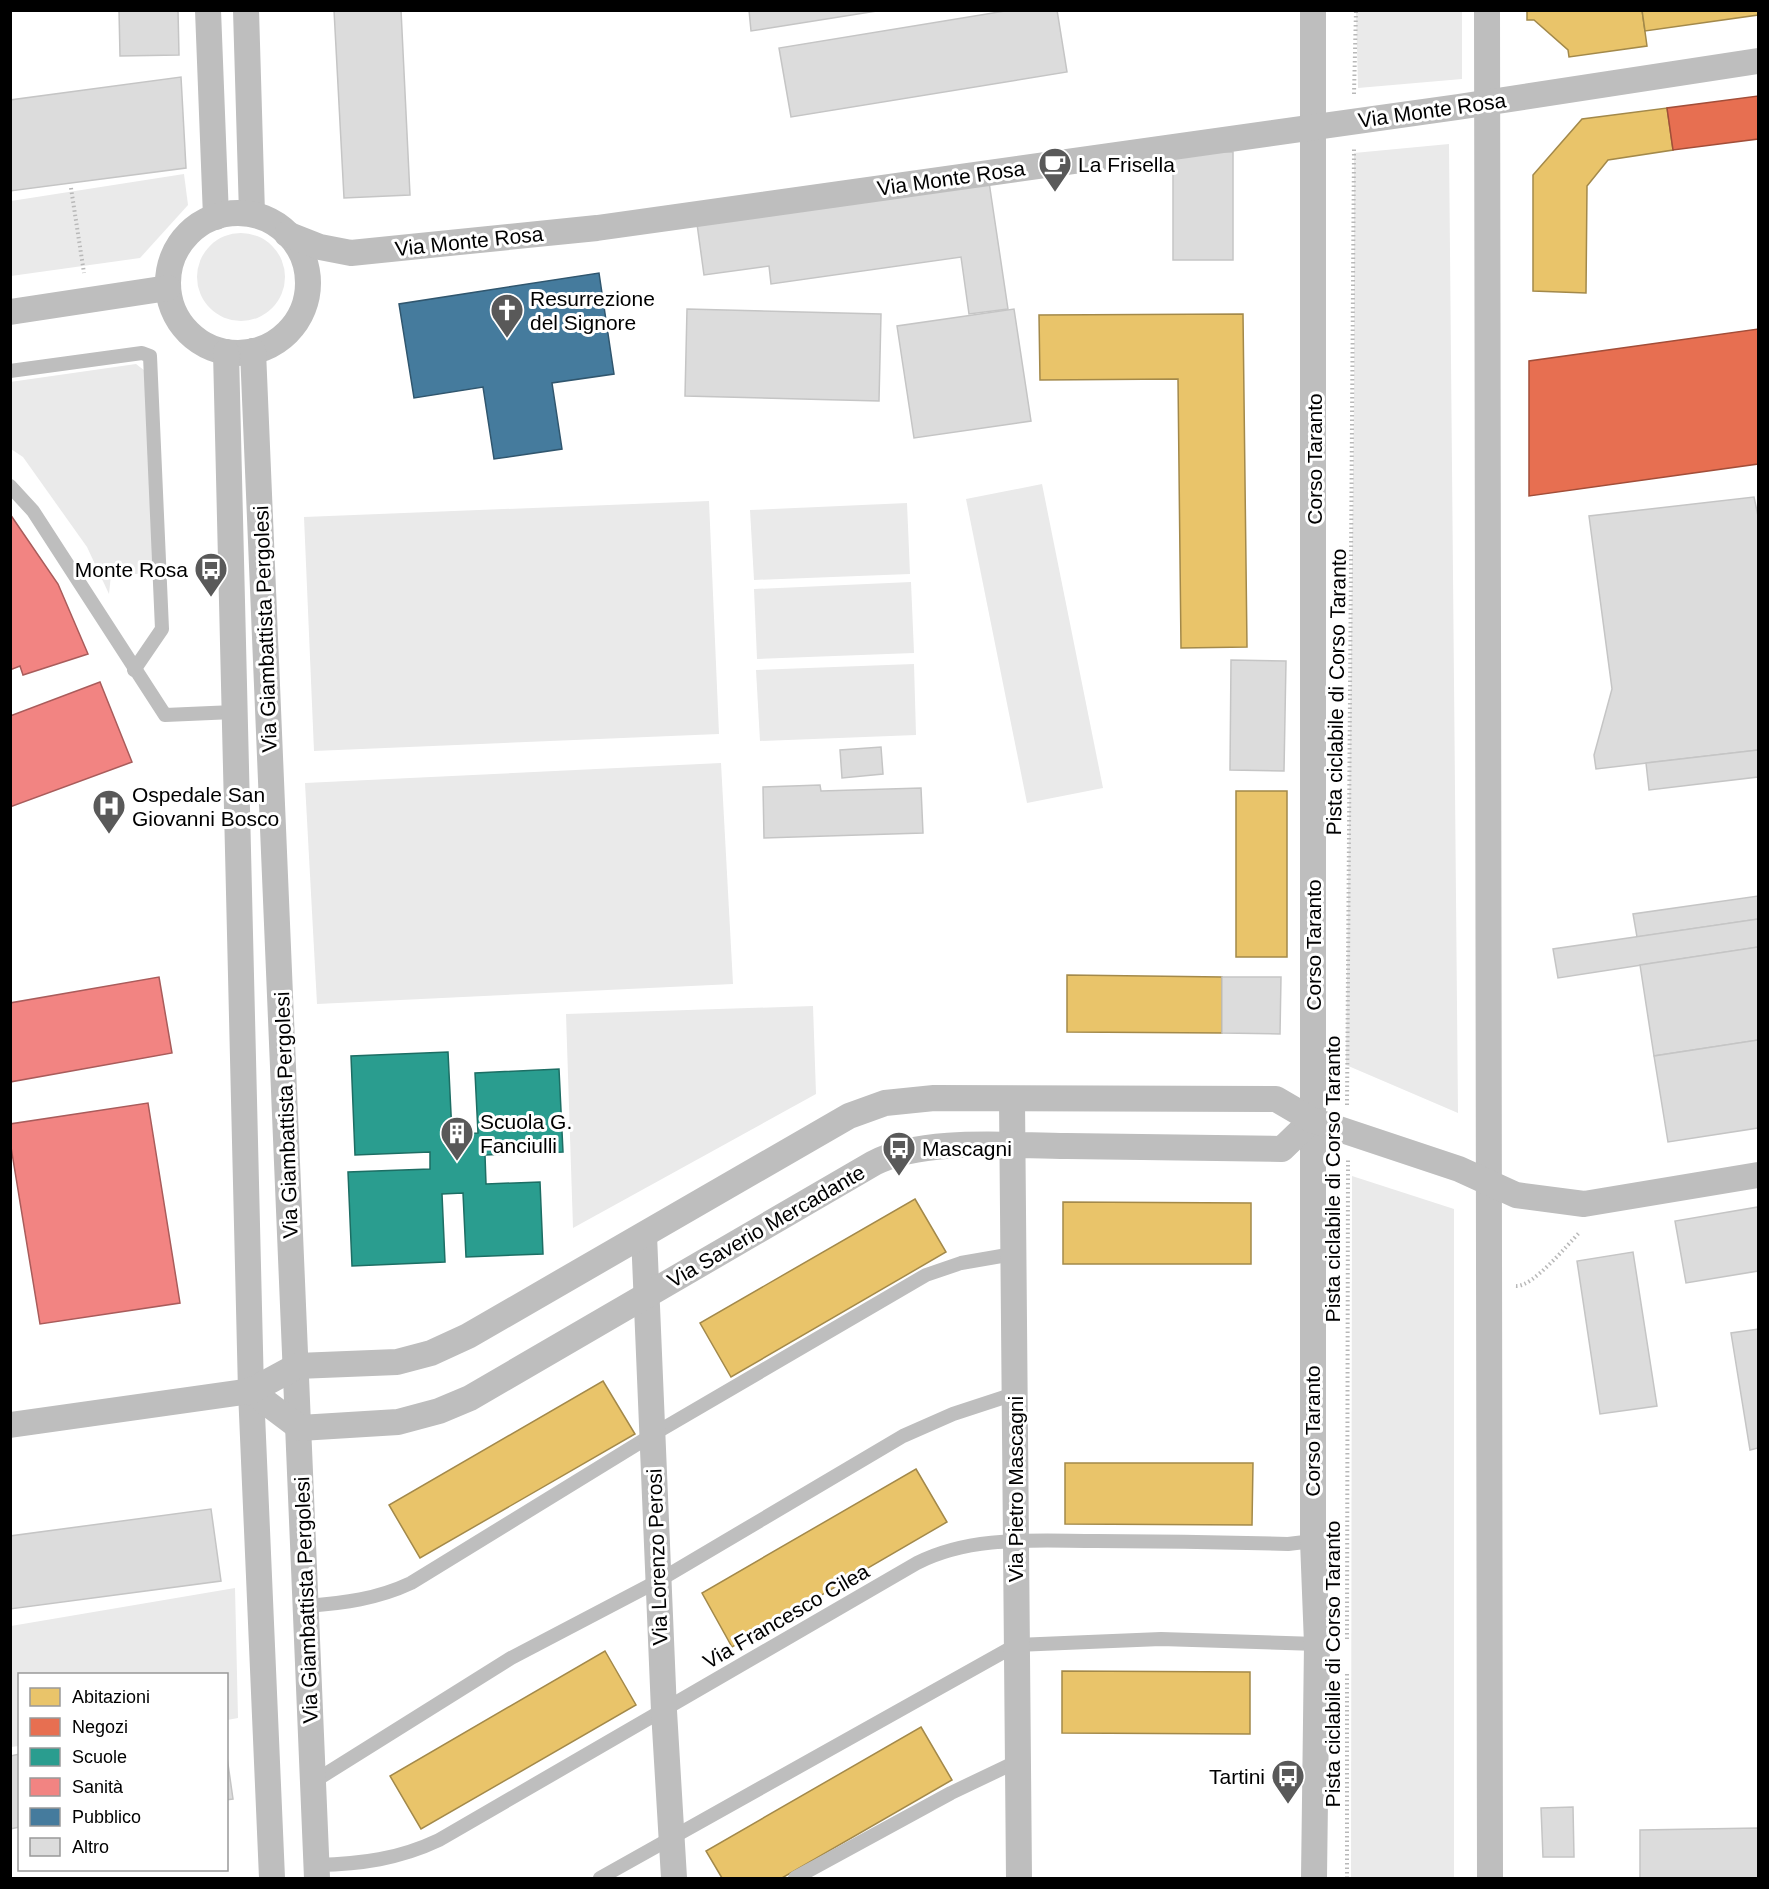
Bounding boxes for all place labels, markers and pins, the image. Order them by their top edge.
cafe icon: La Frisella [1037,146,1073,193]
place label: La Frisella [1078,153,1175,176]
place label: Resurrezione del Signore [530,287,655,334]
church icon: Resurrezione del Signore [489,292,525,339]
bus stop icon: Monte Rosa [193,551,229,598]
place label: Monte Rosa [75,558,188,581]
place label: Ospedale San Giovanni Bosco [132,783,279,830]
hospital icon: Ospedale San Giovanni Bosco [91,788,127,835]
place label: Scuola G. Fanciulli [480,1110,572,1157]
building icon: Scuola G. Fanciulli [439,1115,475,1162]
bus stop icon: Mascagni [881,1130,917,1177]
place label: Mascagni [922,1137,1012,1160]
bus stop icon: Tartini [1270,1758,1306,1805]
place label: Tartini [1209,1765,1265,1788]

